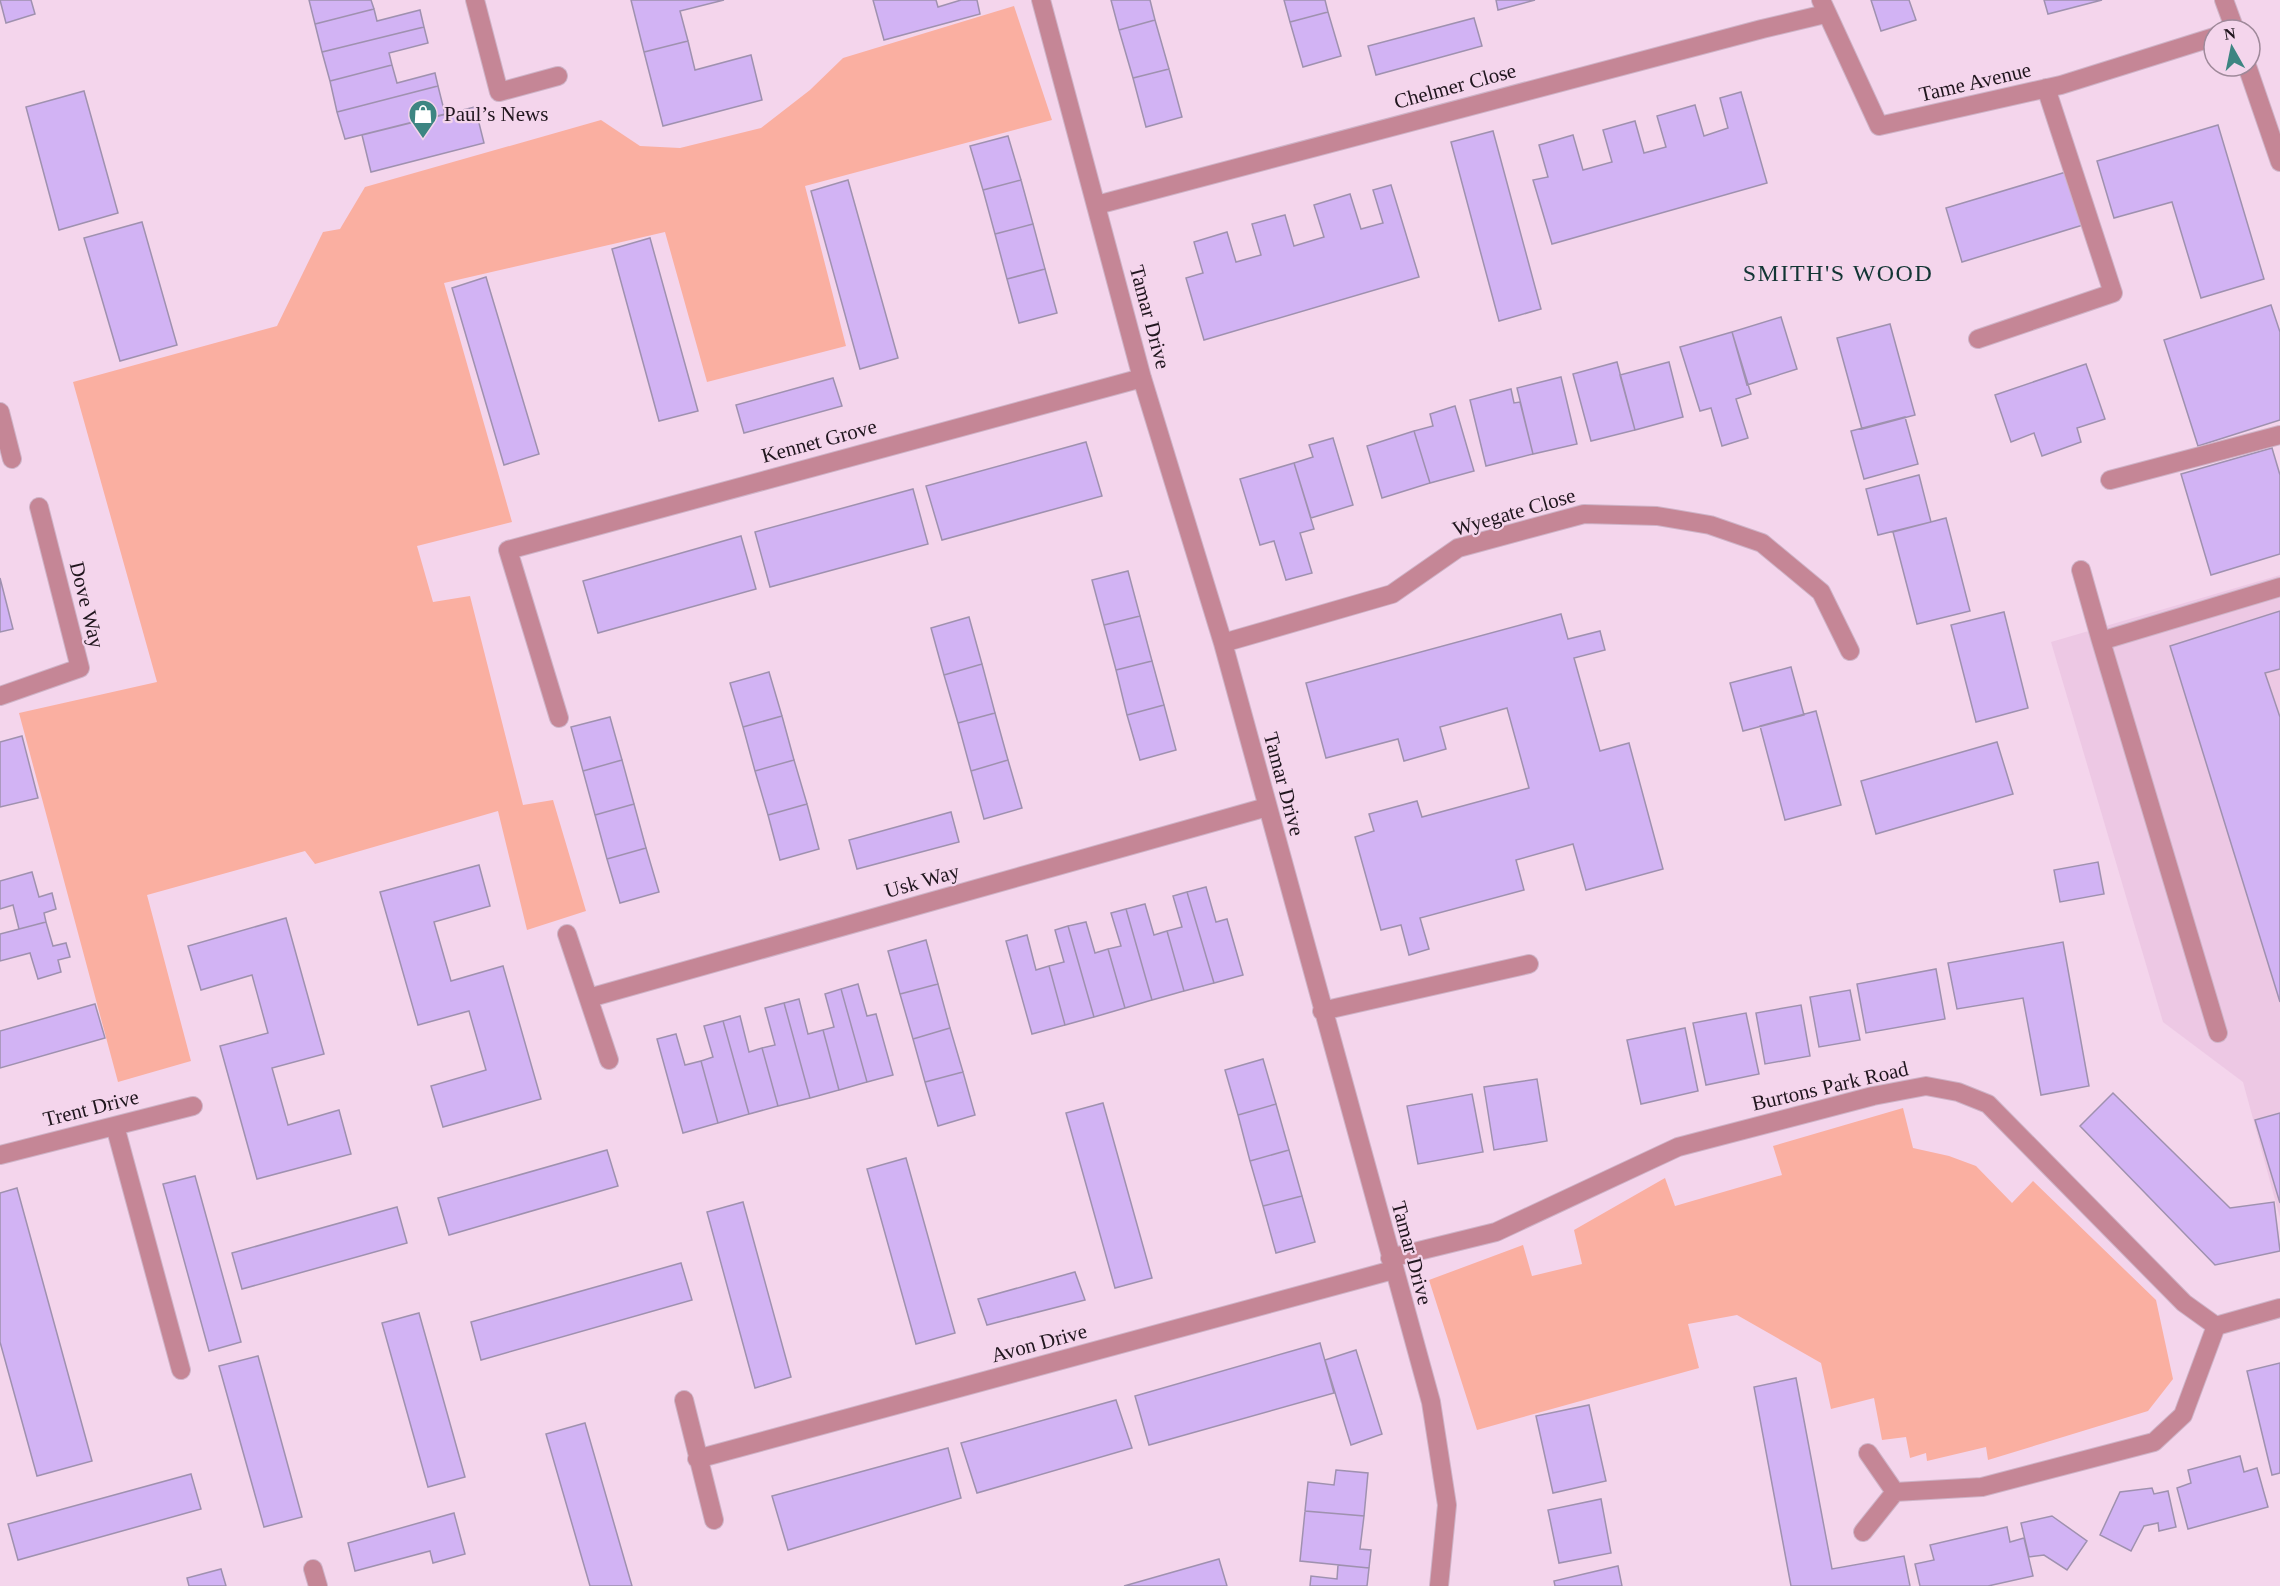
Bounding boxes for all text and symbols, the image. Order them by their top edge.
north arrow [2202,18,2262,78]
text: N [2223,24,2237,43]
street label: Tame Avenue [1917,57,2033,107]
street label: Chelmer Close [1391,58,1519,114]
shop icon: Paul’s News [407,98,439,140]
place label: Paul’s News [444,102,548,126]
district label: SMITH'S WOOD [1743,260,1933,286]
street label: Tamar Drive [1125,263,1175,371]
street label: Kennet Grove [759,414,879,468]
street label: Wyegate Close [1450,483,1578,541]
street label: Dove Way [65,559,109,651]
street label: Tamar Drive [1259,730,1309,838]
street label: Usk Way [882,859,963,903]
street label: Burtons Park Road [1749,1056,1911,1116]
street label: Trent Drive [41,1085,141,1131]
street label: Tamar Drive [1387,1199,1437,1307]
street label: Avon Drive [988,1319,1090,1367]

